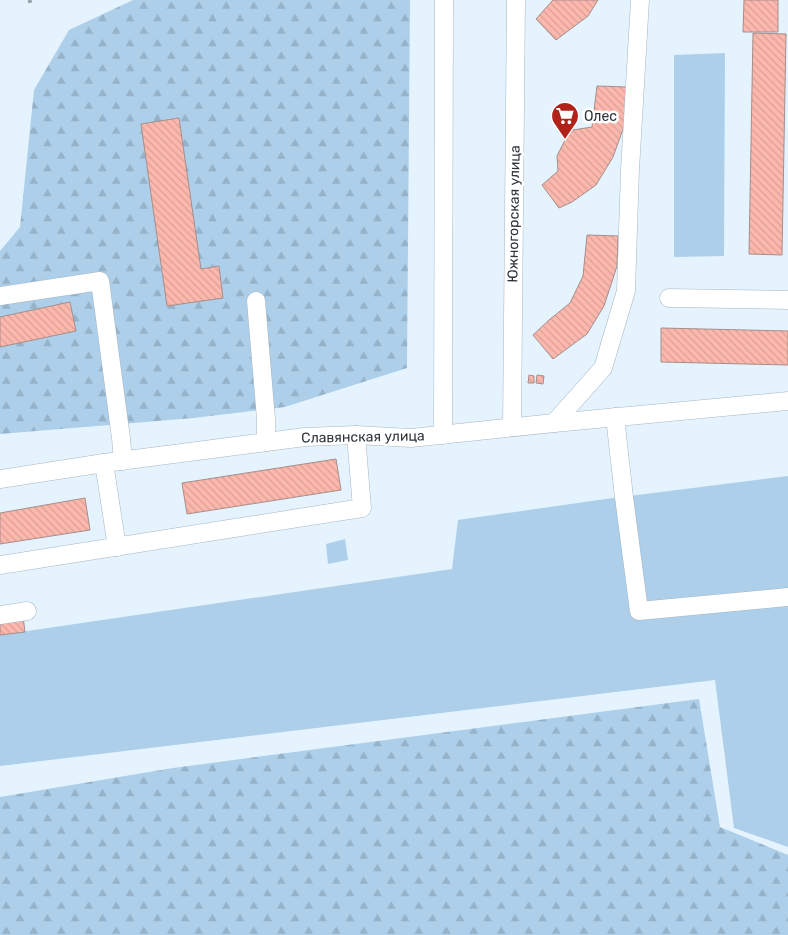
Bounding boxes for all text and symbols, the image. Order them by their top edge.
supermarket icon: Олес [550,101,580,140]
place label: Олес [584,108,617,125]
street label: Южногорская улица [504,145,524,283]
street label: Славянская улица [301,427,425,447]

